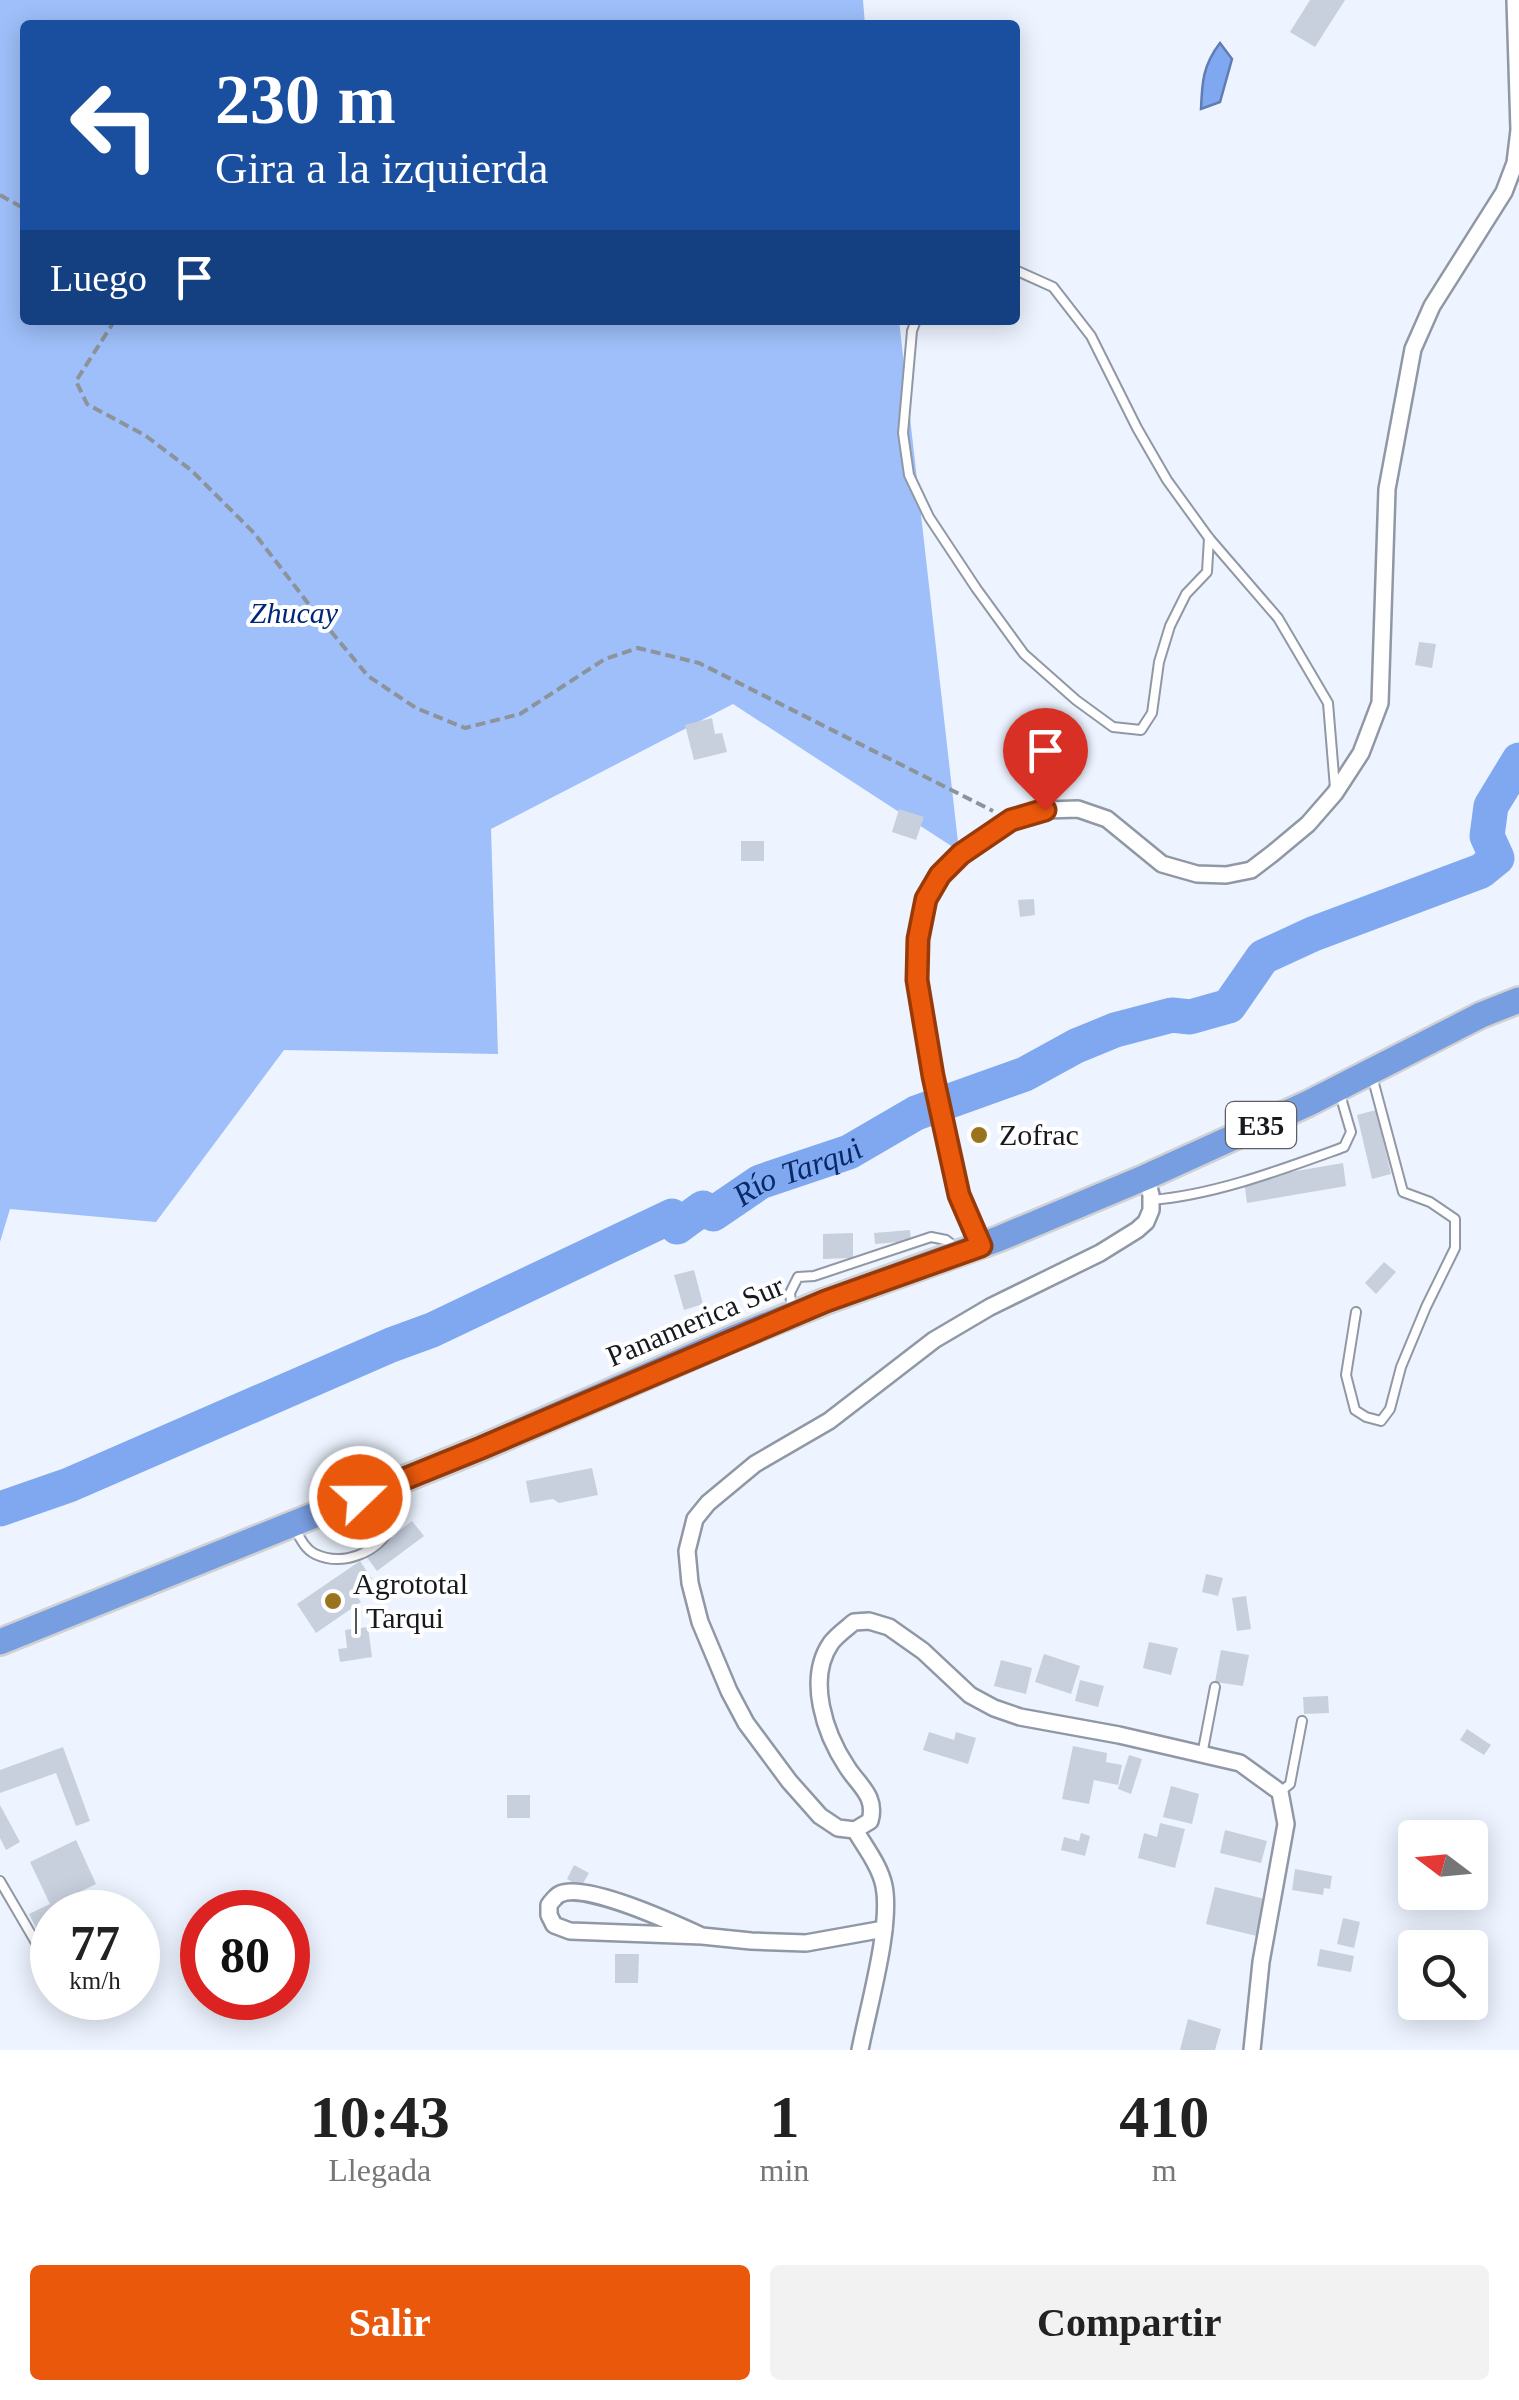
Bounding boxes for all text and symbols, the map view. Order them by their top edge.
icon: left [50,60,180,190]
text: 230 m [215,61,396,138]
text: Gira a la izquierda [215,143,549,193]
icon: arrive [167,250,222,305]
text: Luego [50,257,147,299]
park label: Zhucay [250,596,339,629]
pin [1003,708,1088,811]
icon: arrive [1018,723,1073,778]
road number: E35 [1226,1102,1296,1148]
place label: Zofrac [999,1118,1079,1151]
marker: Zofrac [968,1124,990,1146]
water label: Río Tarqui [725,1130,869,1214]
street label: Panamerica Sur [601,1268,788,1373]
position arrow [308,1445,412,1549]
place label: Agrototal | Tarqui [353,1567,468,1634]
marker: Agrototal | Tarqui [322,1590,344,1612]
north arrow [1398,1820,1488,1910]
map controls [1398,1820,1488,2020]
speed limit sign: 80 [180,1890,310,2020]
text: 77 [70,1915,120,1971]
button: search [1398,1930,1488,2020]
text: km/h [69,1967,121,1994]
text: 10:43 [310,2084,450,2150]
text: 1 [769,2084,799,2150]
text: 410 [1119,2084,1209,2150]
text: Llegada [328,2152,431,2188]
text: min [760,2152,809,2188]
text: m [1152,2152,1177,2188]
button: Salir [30,2265,750,2380]
button: Compartir [770,2265,1489,2380]

